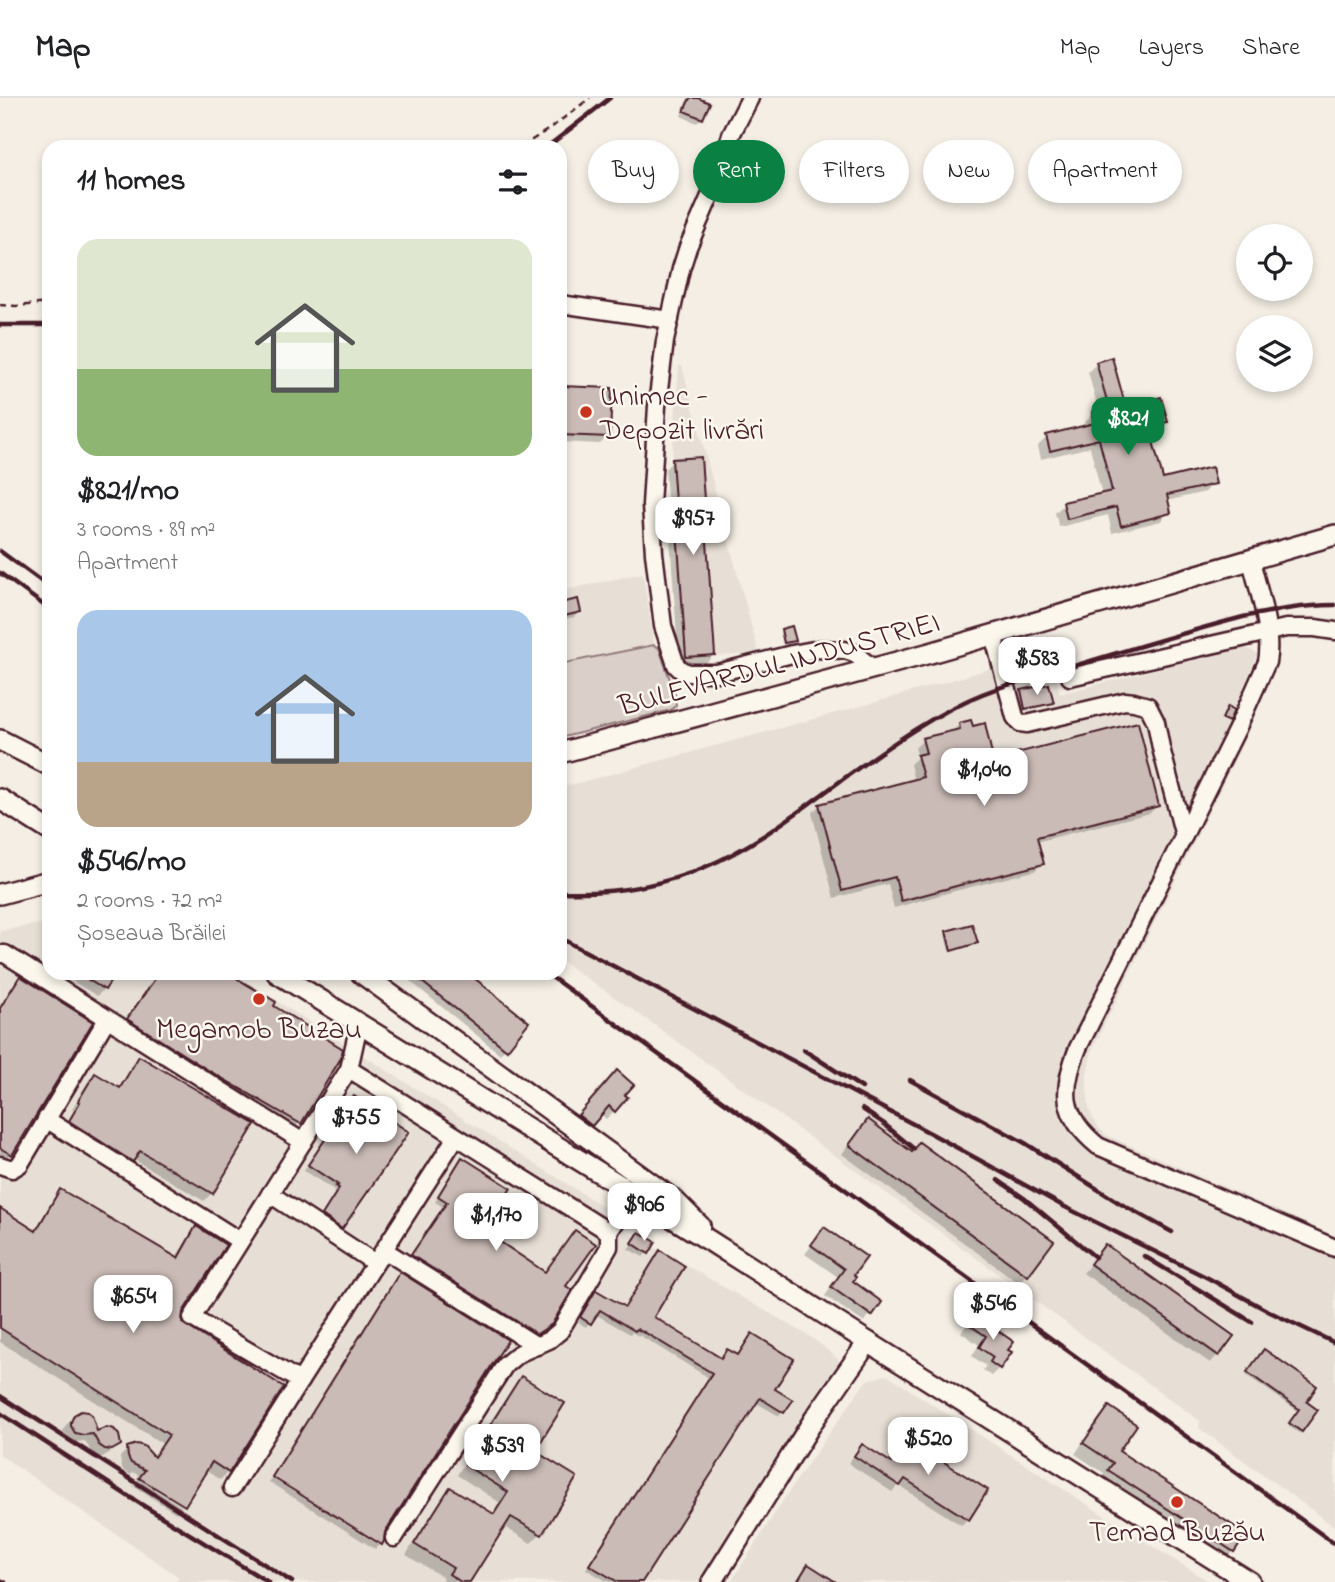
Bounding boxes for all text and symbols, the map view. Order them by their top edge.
text: Map [35,24,91,72]
text: Map [1060,31,1100,66]
text: Layers [1138,31,1204,66]
text: Share [1242,31,1300,66]
chip: Buy [588,140,679,203]
chip: Rent [693,140,785,203]
chip: Filters [799,140,909,203]
chip: New [923,140,1014,203]
chip: Apartment [1028,140,1182,203]
text: 11 homes [77,160,185,204]
icon: filters [494,163,532,201]
map controls [1236,224,1313,392]
button: locate [1236,224,1313,301]
icon: home [242,285,368,411]
button: layers [1236,315,1313,392]
place label: Unimec - Depozit livrări [599,376,764,454]
pin: $821 [1087,398,1169,457]
text: $821 [1107,403,1149,436]
marker: Unimec - Depozit livrări [578,404,594,420]
text: $821/mo [77,470,179,514]
pin: $957 [652,498,734,557]
text: $957 [671,503,715,536]
text: 3 rooms · 89 m² [77,514,215,547]
text: Apartment [77,547,178,580]
street label: BULEVARDUL INDUSTRIEI [613,602,945,730]
pin: $583 [996,638,1078,697]
text: $583 [1014,643,1060,676]
icon: home [242,656,368,782]
pin: $1,040 [927,748,1041,808]
text: $1,040 [957,754,1011,787]
text: $546/mo [77,841,186,885]
text: 2 rooms · 72 m² [77,885,223,918]
text: Șoseaua Brăilei [77,918,226,951]
marker: Megamob Buzau [251,991,267,1007]
place label: Megamob Buzau [156,1009,362,1053]
pin: $755 [315,1096,397,1156]
text: $755 [331,1102,381,1135]
pin: $906 [603,1184,685,1243]
text: $906 [624,1189,664,1222]
pin: $1,170 [439,1194,553,1253]
text: $1,170 [470,1199,522,1232]
pin: $654 [92,1276,174,1335]
text: $654 [110,1281,156,1314]
pin: $546 [952,1282,1034,1342]
text: $546 [970,1288,1016,1321]
pin: $520 [887,1418,969,1477]
text: $520 [904,1423,952,1456]
pin: $539 [461,1424,543,1484]
text: $539 [480,1430,524,1463]
marker: Temad Buzău [1169,1494,1185,1510]
place label: Temad Buzău [1089,1512,1265,1556]

